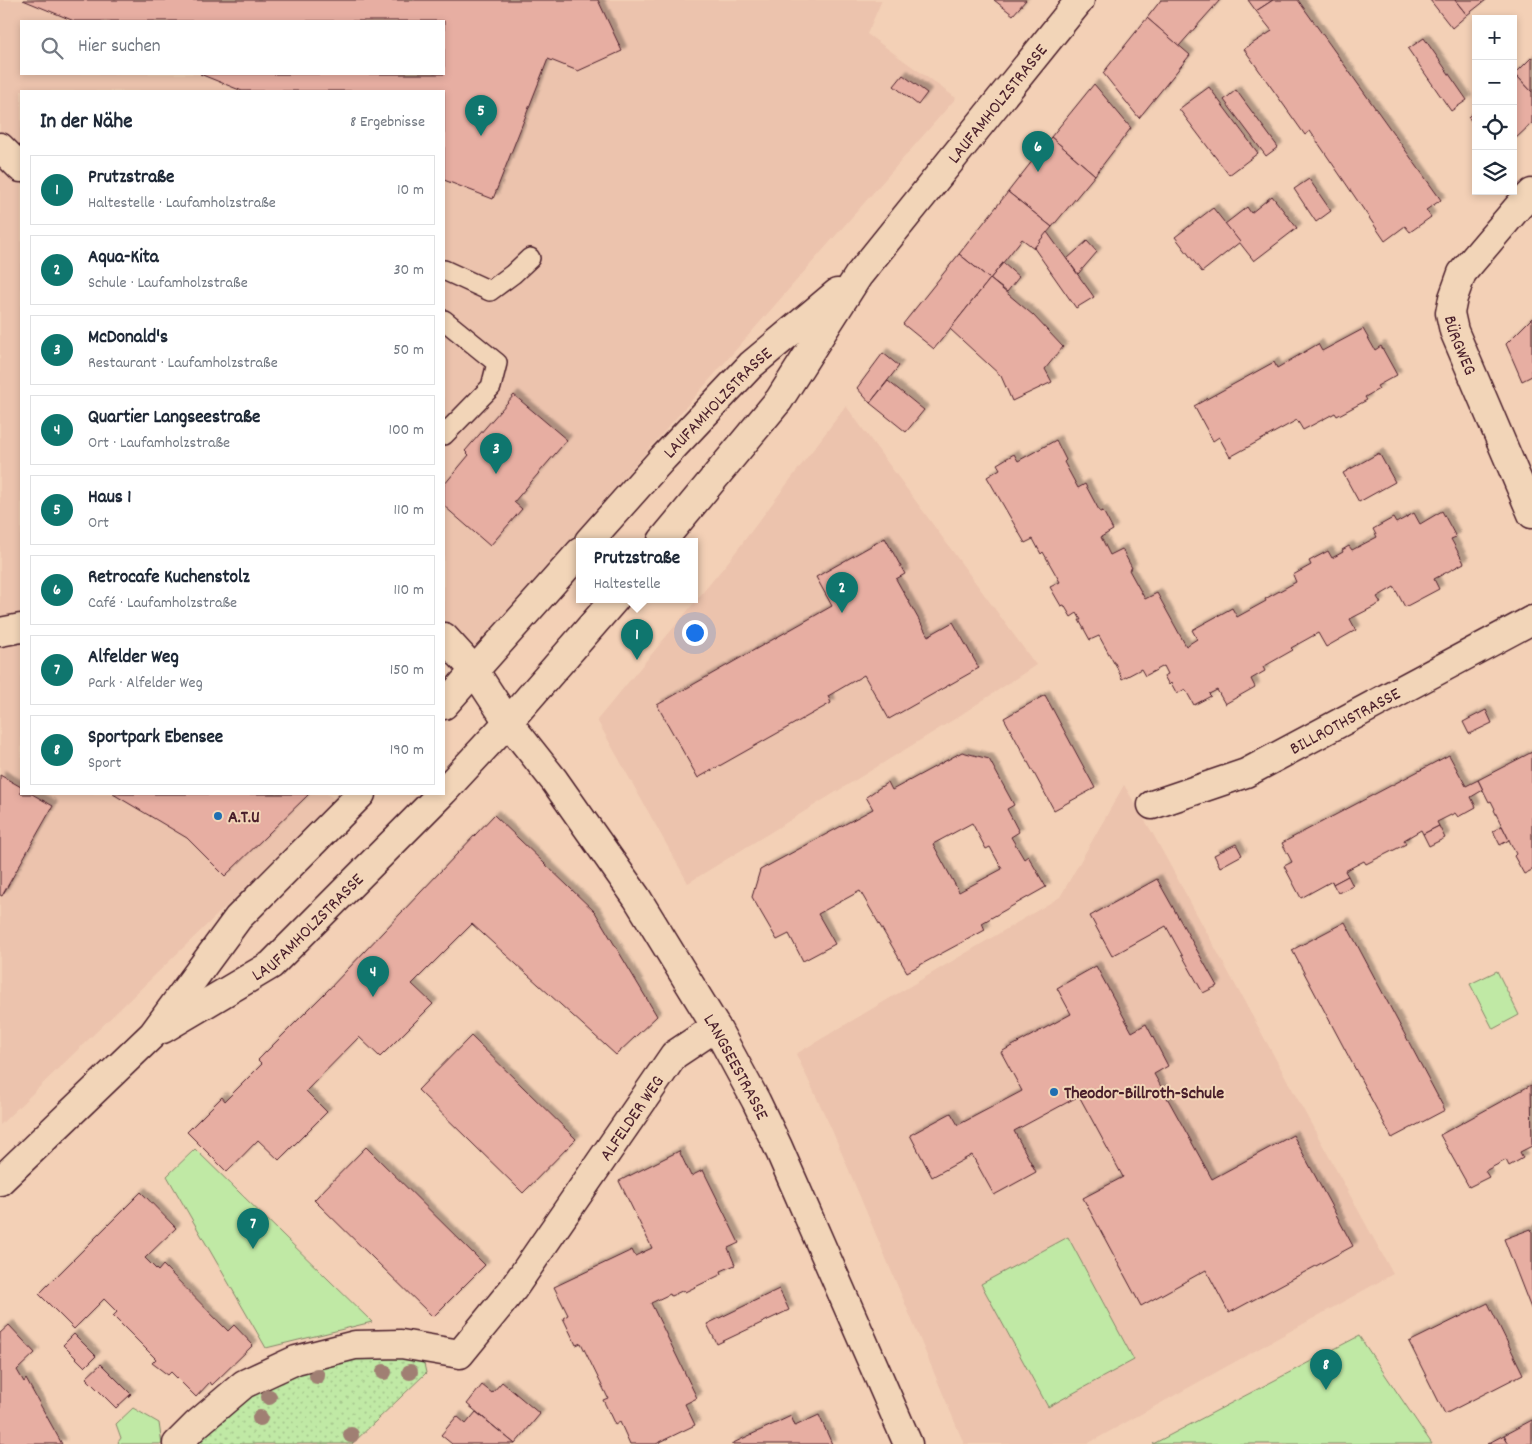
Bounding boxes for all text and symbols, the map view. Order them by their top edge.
map controls [1472,15,1517,195]
button: + [1472,15,1517,60]
search box [20,20,445,75]
icon: search [38,34,66,62]
text: Hier suchen [78,34,161,61]
street label: LAUFAMHOLZSTRASSE [943,40,1055,170]
button: − [1472,60,1517,105]
pin: 5 [465,95,497,136]
button: locate [1472,105,1517,150]
text: In der Nähe [40,108,132,138]
text: 8 Ergebnisse [350,111,425,134]
pin: 6 [1022,131,1054,172]
button: layers [1472,150,1517,195]
text: Prutzstraße [88,165,174,192]
text: 1 [55,179,59,202]
text: 10 m [397,179,424,202]
text: Haltestelle · Laufamholzstraße [88,192,276,215]
text: Aqua-Kita [88,245,159,272]
text: 2 [54,259,61,282]
text: 30 m [394,259,424,282]
text: Schule · Laufamholzstraße [88,272,248,295]
street label: BÜRGWEG [1436,313,1481,380]
text: McDonald's [88,325,168,352]
text: 3 [53,339,61,362]
text: 50 m [393,339,424,362]
street label: LAUFAMHOLZSTRASSE [659,342,778,465]
text: Restaurant · Laufamholzstraße [88,352,278,375]
text: Quartier Langseestraße [88,405,260,432]
text: 4 [54,419,60,442]
text: 100 m [388,419,424,442]
text: Ort · Laufamholzstraße [88,432,230,455]
pin: 3 [480,433,512,474]
text: Haus 1 [88,485,131,512]
text: 5 [53,499,61,522]
text: 110 m [394,499,424,522]
text: Ort [88,512,109,535]
popup [576,538,698,603]
text: Prutzstraße [594,546,680,573]
text: Retrocafe Kuchenstolz [88,565,250,592]
pin: 2 [826,572,858,613]
text: Haltestelle [594,573,661,596]
text: 6 [53,579,61,602]
text: 110 m [394,579,424,602]
text: Café · Laufamholzstraße [88,592,237,615]
pin: 1 [621,619,653,660]
your location [682,620,708,646]
text: Alfelder Weg [88,645,179,672]
text: 7 [54,659,60,682]
text: 150 m [390,659,424,682]
text: Park · Alfelder Weg [88,672,203,695]
street label: BILLROTHSTRASSE [1286,683,1405,762]
text: Sportpark Ebensee [88,725,223,752]
text: 8 [54,739,60,762]
text: 190 m [390,739,424,762]
text: Sport [88,752,121,775]
place label: A.T.U [228,806,260,831]
marker: A.T.U [212,810,224,822]
street label: LAUFAMHOLZSTRASSE [248,869,370,989]
pin: 4 [357,956,389,997]
street label: LANGSEESTRASSE [696,1010,773,1125]
street label: ALFELDER WEG [595,1071,671,1167]
place label: Theodor-Billroth-Schule [1064,1082,1224,1107]
marker: Theodor-Billroth-Schule [1048,1086,1060,1098]
pin: 7 [237,1208,269,1249]
pin: 8 [1310,1349,1342,1390]

